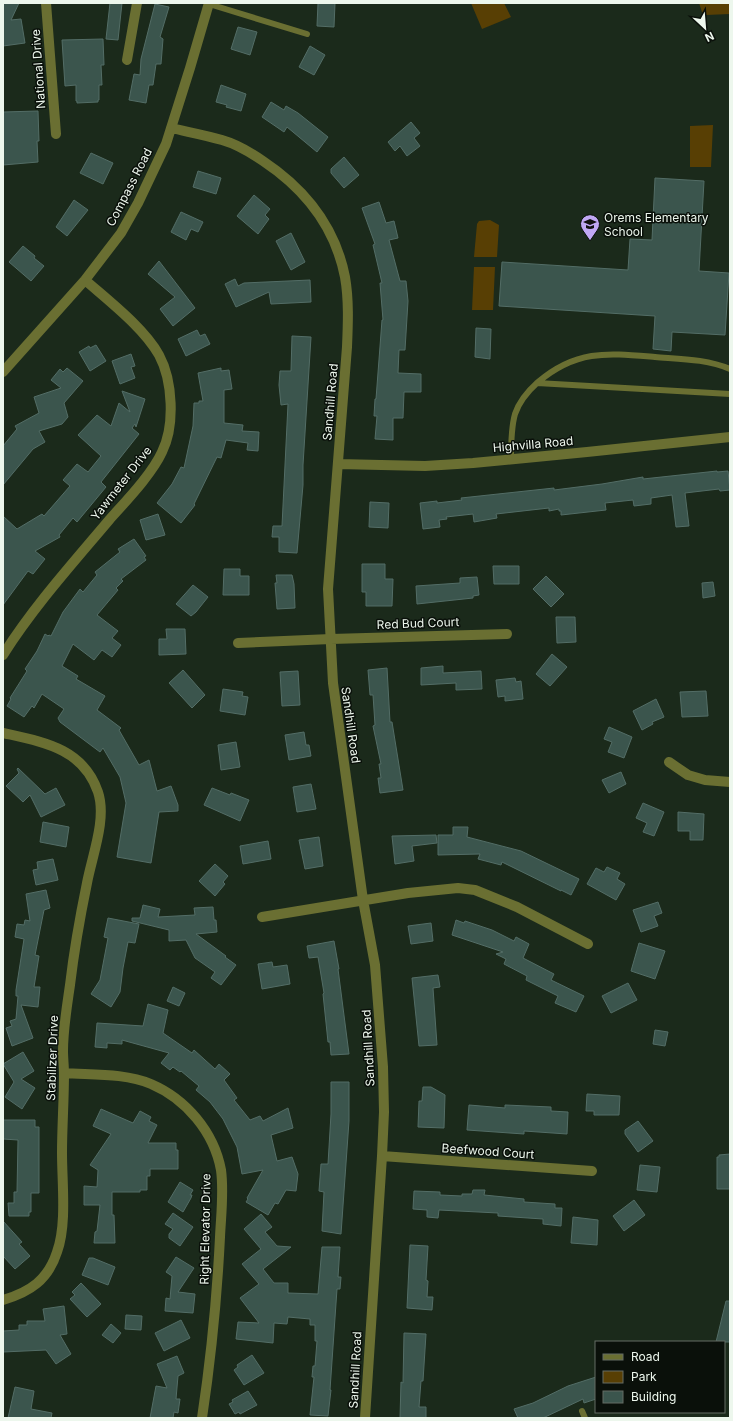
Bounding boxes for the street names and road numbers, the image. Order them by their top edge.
street label: National Drive [28,29,48,109]
street label: Compass Road [103,145,155,229]
street label: Sandhill Road [319,363,341,441]
street label: Highvilla Road [492,433,574,455]
street label: Yawmeter Drive [87,443,155,523]
street label: Red Bud Court [376,614,460,632]
street label: Sandhill Road [338,686,364,764]
street label: Sandhill Road [358,1009,378,1087]
street label: Stabilizer Drive [43,1015,61,1101]
street label: Beefwood Court [441,1140,535,1162]
street label: Right Elevator Drive [197,1173,213,1285]
street label: Sandhill Road [345,1331,365,1409]

